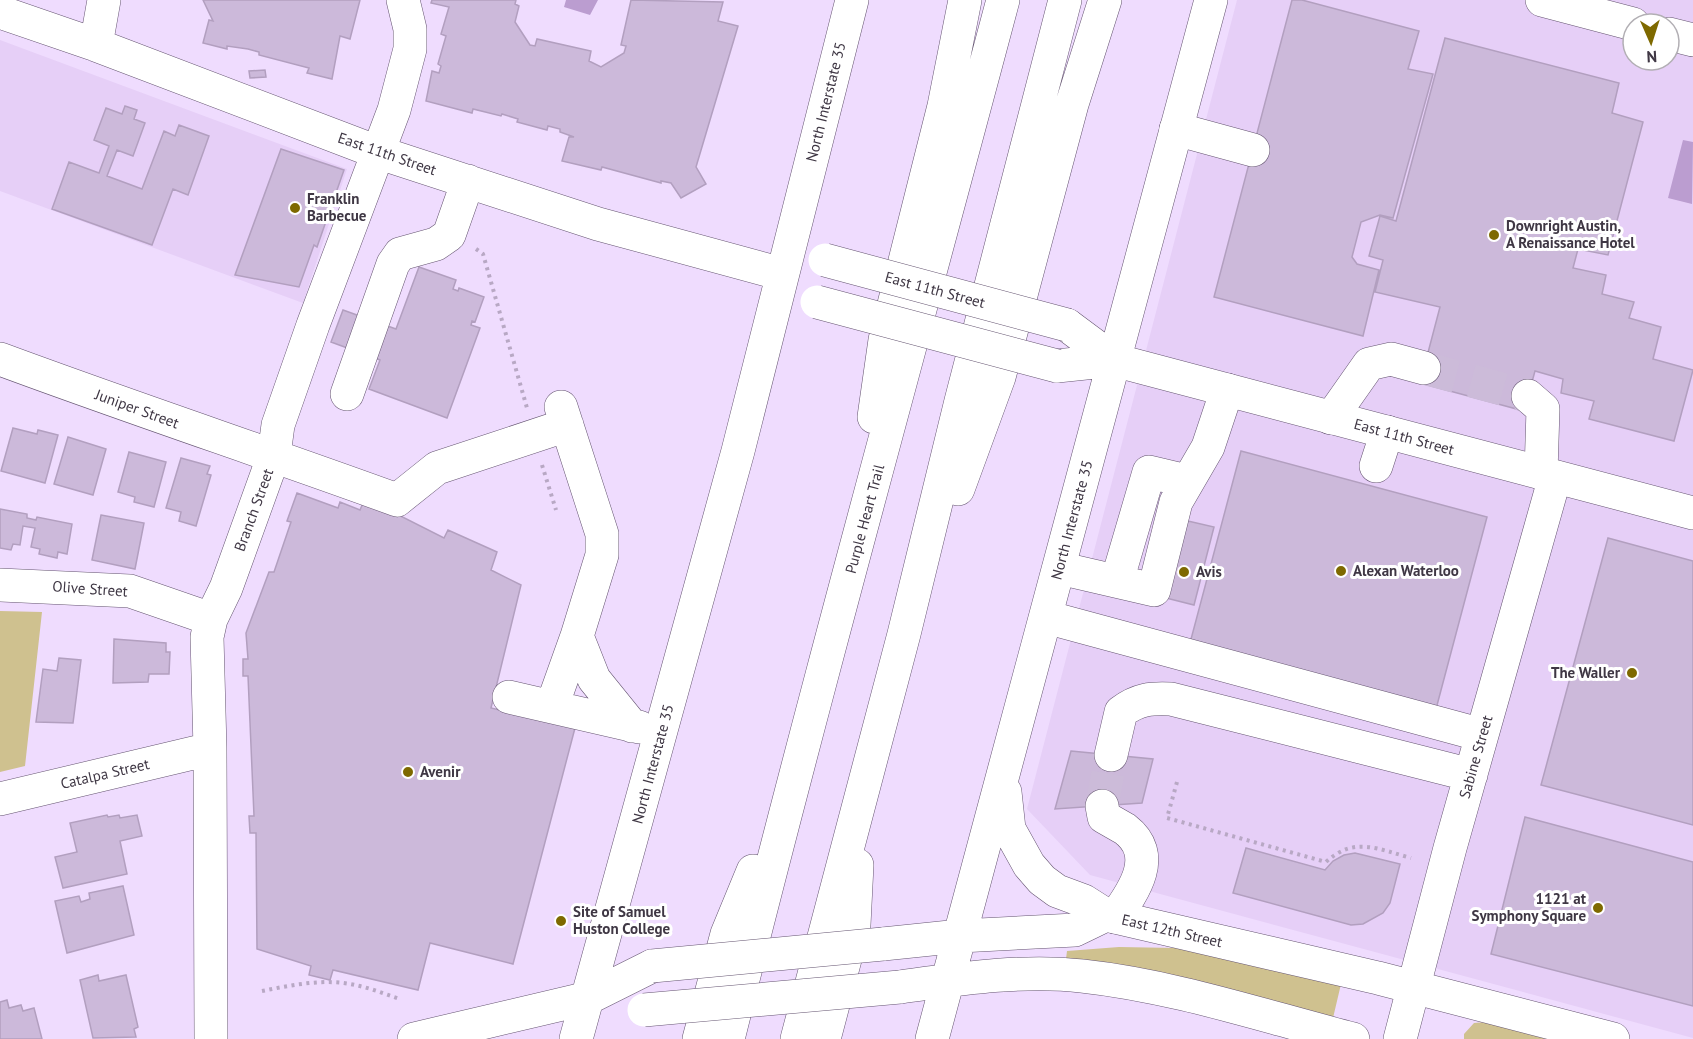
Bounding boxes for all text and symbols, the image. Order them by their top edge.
north arrow [1621,12,1681,72]
street label: North Interstate 35 [801,40,850,164]
text: N [1646,47,1658,67]
street label: East 11th Street [335,128,439,179]
place label: Franklin Barbecue [307,189,367,225]
marker: Franklin Barbecue [288,201,302,215]
place label: Downright Austin, A Renaissance Hotel [1506,216,1635,252]
marker: Downright Austin, A Renaissance Hotel [1487,228,1501,242]
street label: East 11th Street [883,267,987,312]
street label: Juniper Street [92,384,182,432]
street label: East 11th Street [1352,414,1456,459]
street label: North Interstate 35 [1046,458,1097,582]
street label: Purple Heart Trail [841,462,888,576]
street label: Branch Street [230,466,277,554]
place label: Alexan Waterloo [1353,561,1459,580]
place label: Avis [1196,562,1222,581]
marker: Alexan Waterloo [1334,564,1348,578]
marker: Avis [1177,565,1191,579]
street label: Olive Street [52,576,128,601]
place label: The Waller [1551,663,1621,682]
marker: The Waller [1625,666,1639,680]
street label: North Interstate 35 [627,702,678,826]
street label: Sabine Street [1455,713,1496,801]
street label: Catalpa Street [59,754,151,793]
place label: Avenir [420,762,461,781]
marker: Avenir [401,765,415,779]
place label: 1121 at Symphony Square [1471,889,1587,925]
marker: 1121 at Symphony Square [1591,901,1605,915]
place label: Site of Samuel Huston College [573,902,670,938]
street label: East 12th Street [1120,910,1224,951]
marker: Site of Samuel Huston College [554,914,568,928]

